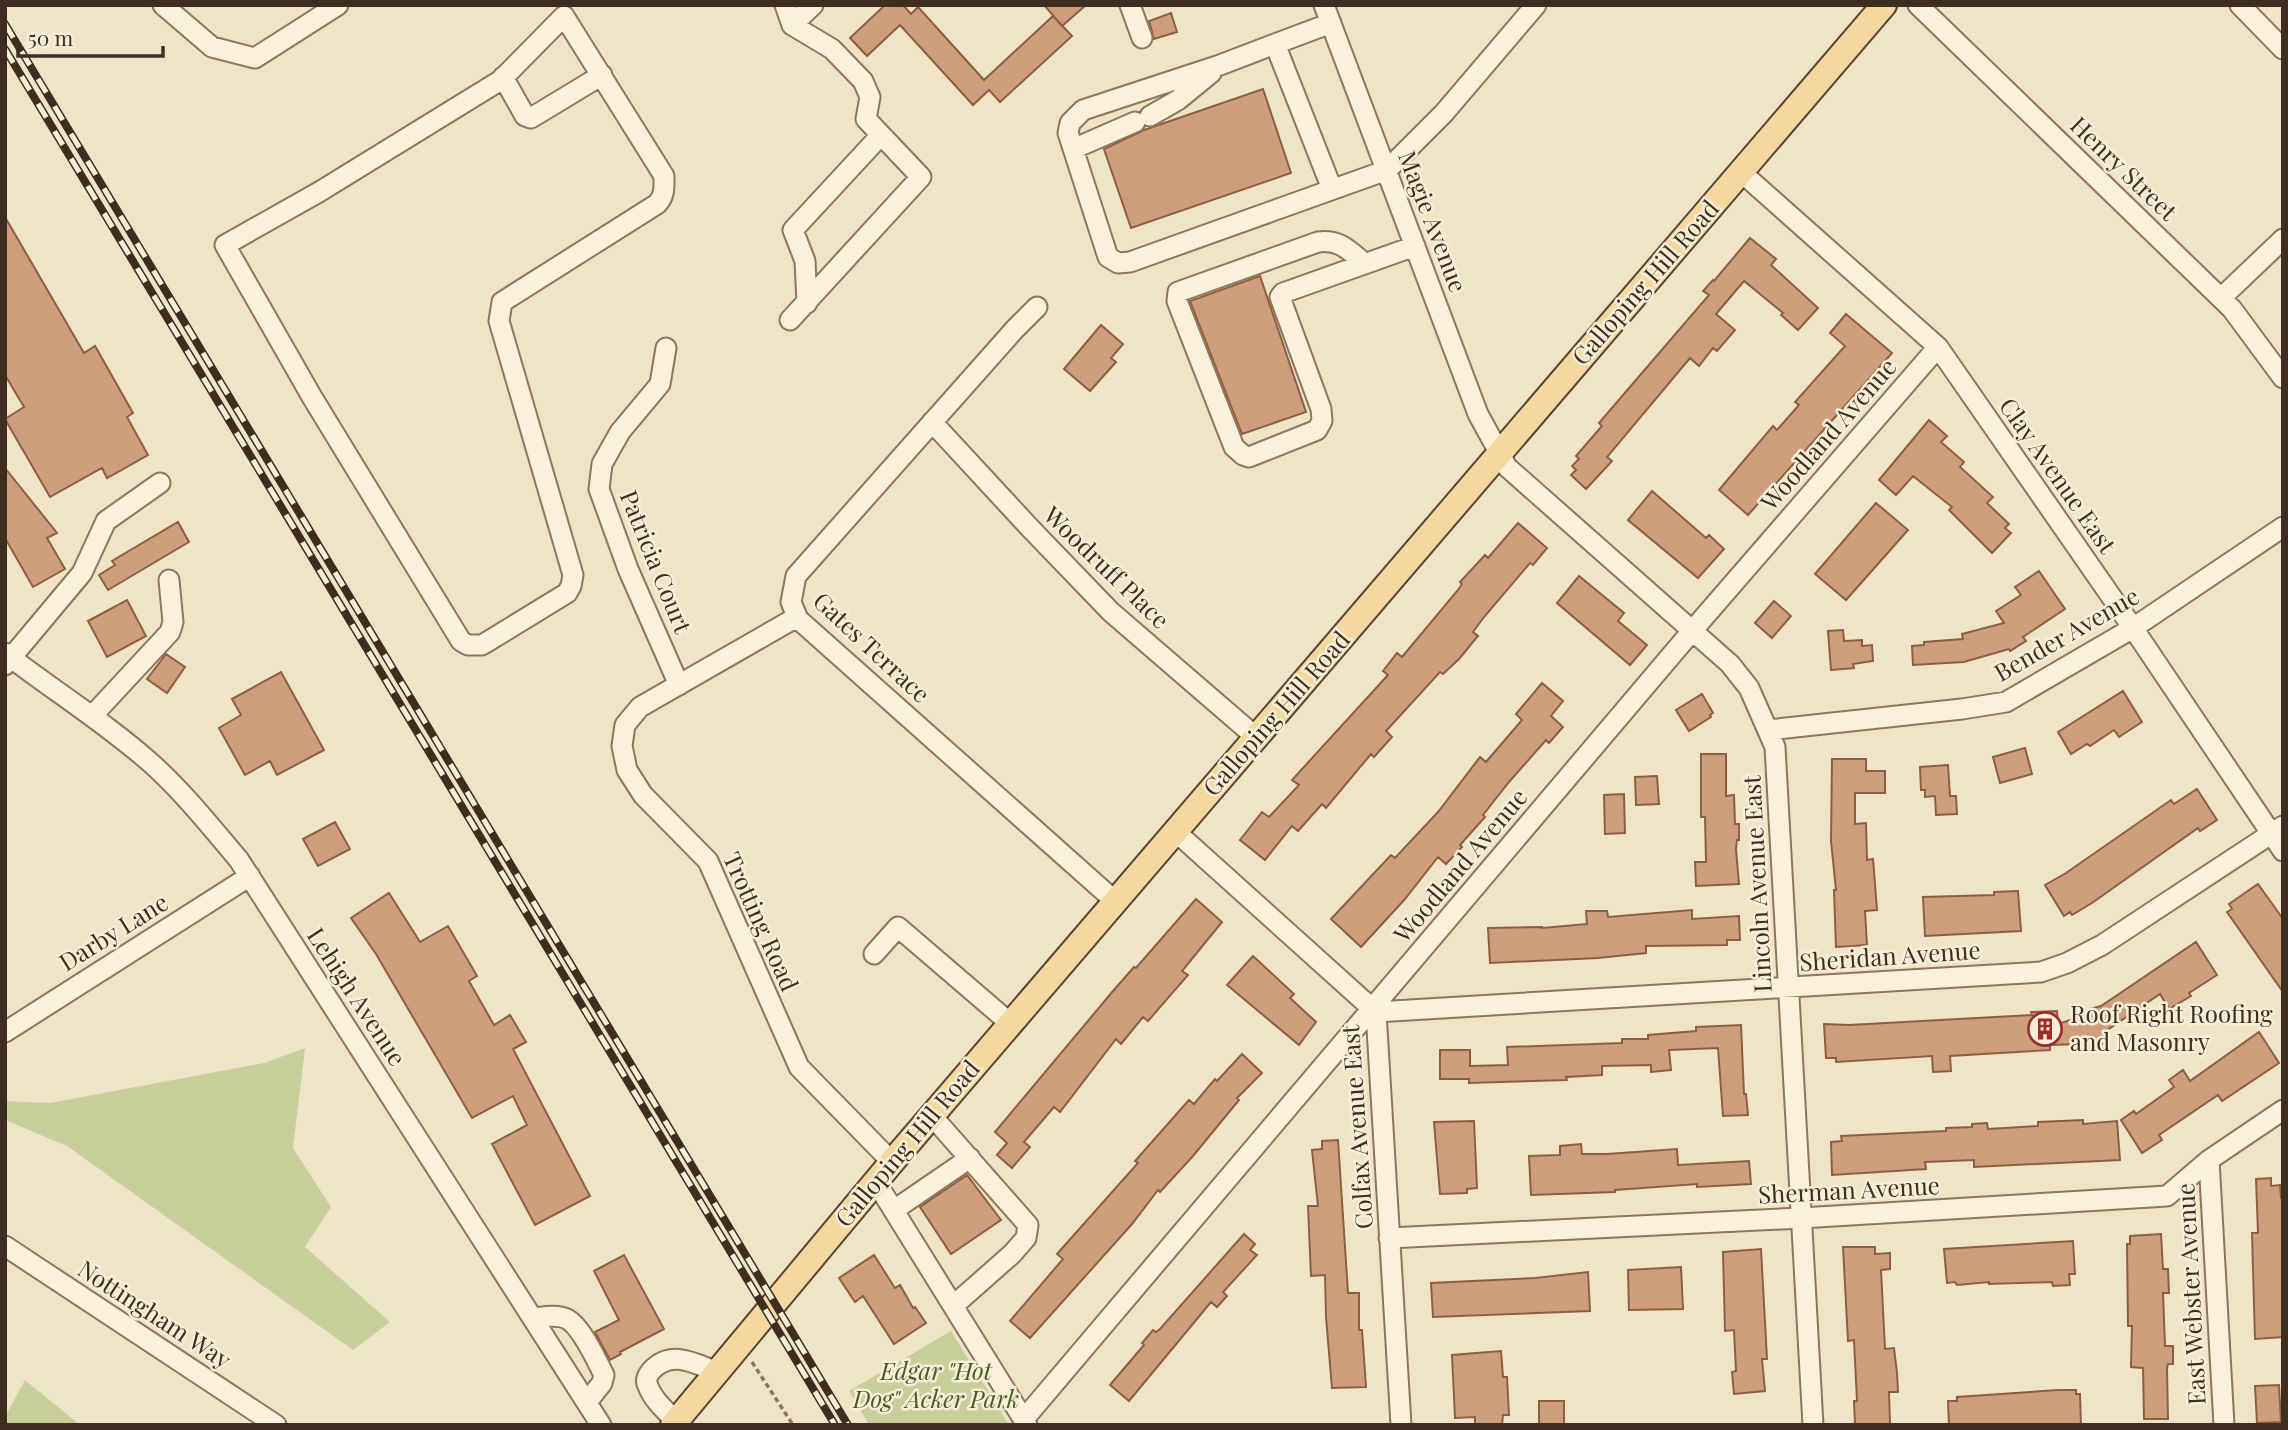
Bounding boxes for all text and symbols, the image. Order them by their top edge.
scale bar [18,14,163,58]
text: 50 m [28,23,74,51]
street label: Henry Street [2064,109,2185,227]
street label: Magie Avenue [1392,146,1475,297]
street label: Galloping Hill Road [1564,192,1725,371]
street label: Woodland Avenue [1752,351,1902,517]
street label: Clay Avenue East [1993,391,2124,559]
street label: Patricia Court [614,485,700,638]
street label: Woodruff Place [1037,498,1177,635]
street label: Bender Avenue [1988,579,2144,688]
street label: Gates Terrace [807,584,938,709]
street label: Galloping Hill Road [1195,623,1356,802]
street label: Lincoln Avenue East [1734,774,1778,993]
street label: Woodland Avenue [1385,781,1533,949]
street label: Trotting Road [717,847,807,996]
street label: Darby Lane [52,885,173,977]
street label: Lehigh Avenue [301,921,414,1071]
street label: Sheridan Avenue [1798,933,1982,977]
place label: Roof Right Roofing and Masonry [2070,997,2273,1057]
building icon: Roof Right Roofing and Masonry [2026,1010,2064,1048]
street label: Colfax Avenue East [1333,1024,1379,1230]
street label: Galloping Hill Road [827,1053,986,1233]
street label: Sherman Avenue [1757,1168,1941,1210]
street label: East Webster Avenue [2168,1182,2212,1406]
street label: Nottingham Way [72,1252,238,1375]
park label: Edgar "Hot Dog" Acker Park [852,1354,1019,1414]

